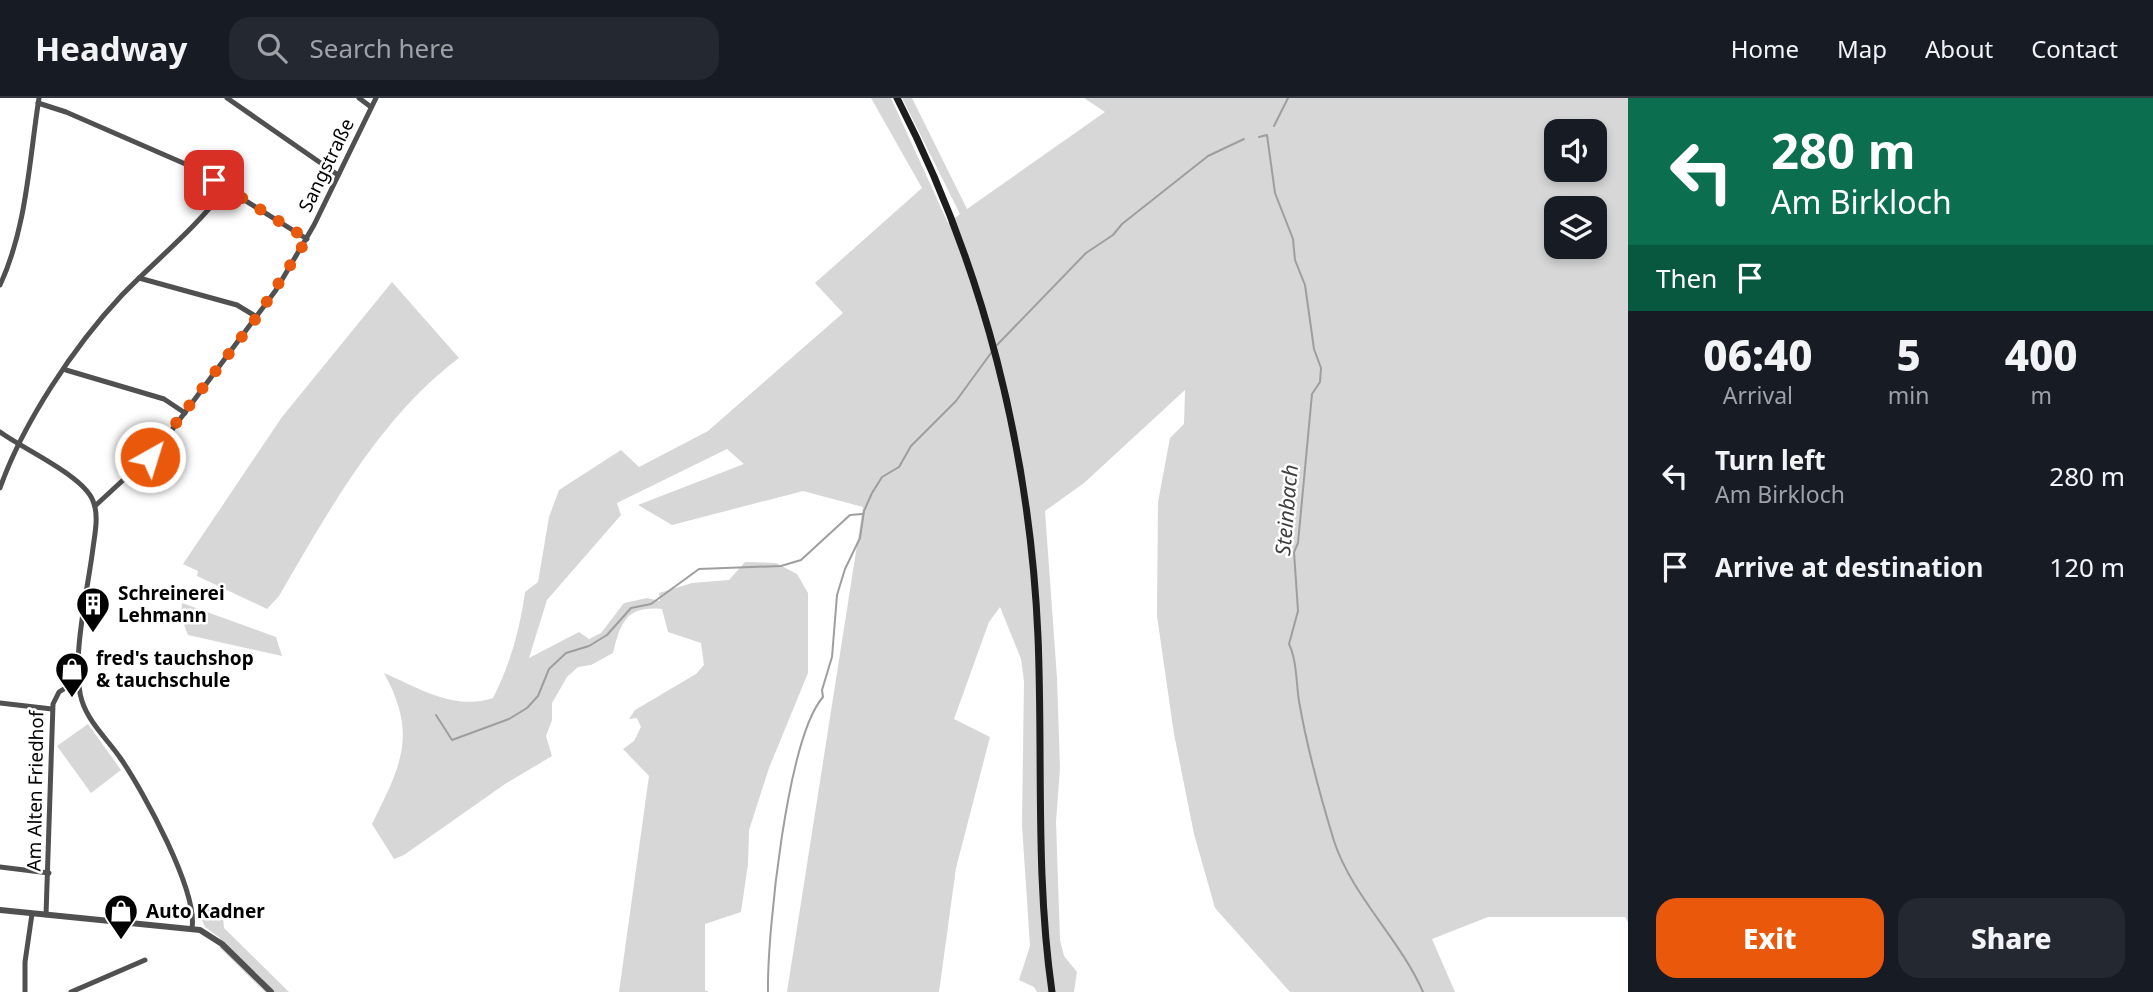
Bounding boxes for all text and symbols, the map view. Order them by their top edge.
search box [229,17,719,80]
text: Headway [35,26,187,71]
icon: search [253,29,291,67]
text: Search here [309,30,454,66]
text: Home [1731,32,1799,65]
text: Map [1837,32,1887,65]
text: About [1925,32,1993,65]
text: Contact [2031,32,2118,65]
street label: Sangstraße [292,114,360,216]
text: 280 m [1771,117,1916,183]
map controls [1544,119,1607,259]
button: sound [1544,119,1607,182]
icon: left [1656,126,1747,217]
pin [184,150,244,210]
icon: arrive [195,161,233,199]
text: Am Birkloch [1771,180,1952,223]
button: layers [1544,196,1607,259]
icon: arrive [1731,259,1769,297]
text: Then [1656,260,1717,296]
text: 06:40 [1703,326,1812,383]
text: 5 [1896,326,1921,383]
text: 400 [2005,326,2078,383]
text: Arrival [1723,379,1793,411]
text: min [1888,379,1929,411]
text: m [2030,379,2052,411]
position arrow [113,420,187,494]
text: Turn left [1715,442,1826,478]
icon: left [1656,457,1694,495]
text: 280 m [2049,458,2125,494]
water label: Steinbach [1268,463,1304,557]
text: Am Birkloch [1715,478,1845,510]
icon: arrive [1656,548,1694,586]
text: Arrive at destination [1715,549,1984,585]
text: 120 m [2049,549,2125,585]
place label: Schreinerei Lehmann [118,580,225,628]
building icon: Schreinerei Lehmann [74,585,112,634]
place label: fred's tauchshop & tauchschule [96,645,254,693]
shop icon: fred's tauchshop & tauchschule [53,650,91,699]
street label: Am Alten Friedhof [21,709,49,872]
shop icon: Auto Kadner [102,892,140,941]
place label: Auto Kadner [146,898,265,924]
button: Exit [1656,898,1884,978]
button: Share [1898,898,2125,978]

